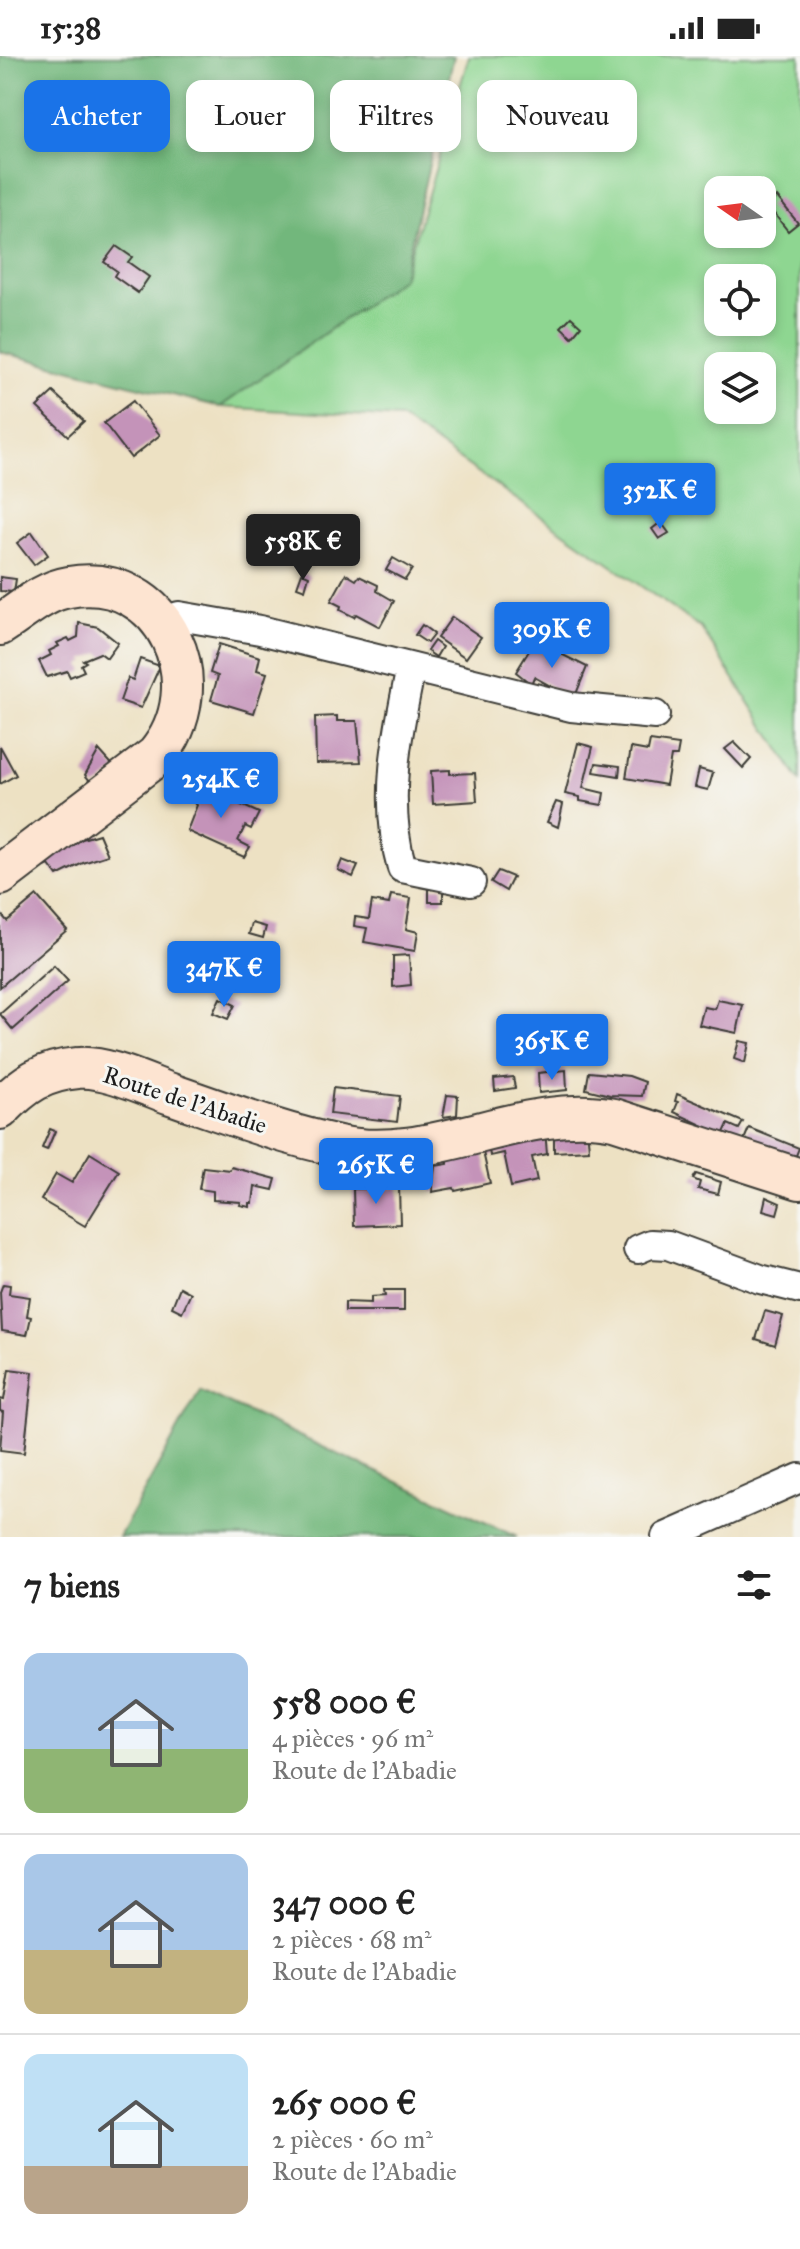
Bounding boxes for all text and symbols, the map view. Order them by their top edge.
text: 15:38 [40,10,101,46]
chip: Acheter [24,80,170,152]
chip: Louer [186,80,314,152]
chip: Filtres [330,80,461,152]
chip: Nouveau [477,80,637,152]
north arrow [704,176,776,248]
map controls [704,176,776,424]
button: locate [704,264,776,336]
button: layers [704,352,776,424]
pin: 352K € [595,463,725,531]
text: 352K € [622,473,698,505]
pin: 558K € [238,514,368,582]
text: 558K € [264,524,342,556]
pin: 309K € [487,602,617,670]
text: 309K € [512,612,592,644]
pin: 254K € [156,752,286,820]
text: 254K € [182,762,260,794]
pin: 347K € [159,941,289,1009]
text: 347K € [185,951,263,983]
pin: 365K € [487,1014,617,1082]
text: 365K € [514,1024,590,1056]
street label: Route de l'Abadie [99,1059,271,1141]
pin: 265K € [311,1138,441,1206]
text: 265K € [337,1148,415,1180]
icon: filters [732,1563,776,1607]
text: 7 biens [24,1565,120,1606]
text: 558 000 € [272,1681,416,1722]
icon: home [88,1685,184,1781]
text: 4 pièces · 96 m² [272,1722,433,1754]
text: Route de l'Abadie [272,1754,457,1786]
text: 347 000 € [272,1882,416,1923]
icon: home [88,1886,184,1982]
text: 2 pièces · 68 m² [272,1923,432,1955]
text: Route de l'Abadie [272,1955,457,1987]
text: 265 000 € [272,2082,417,2123]
icon: home [88,2086,184,2182]
text: 2 pièces · 60 m² [272,2123,433,2155]
text: Route de l'Abadie [272,2155,457,2187]

